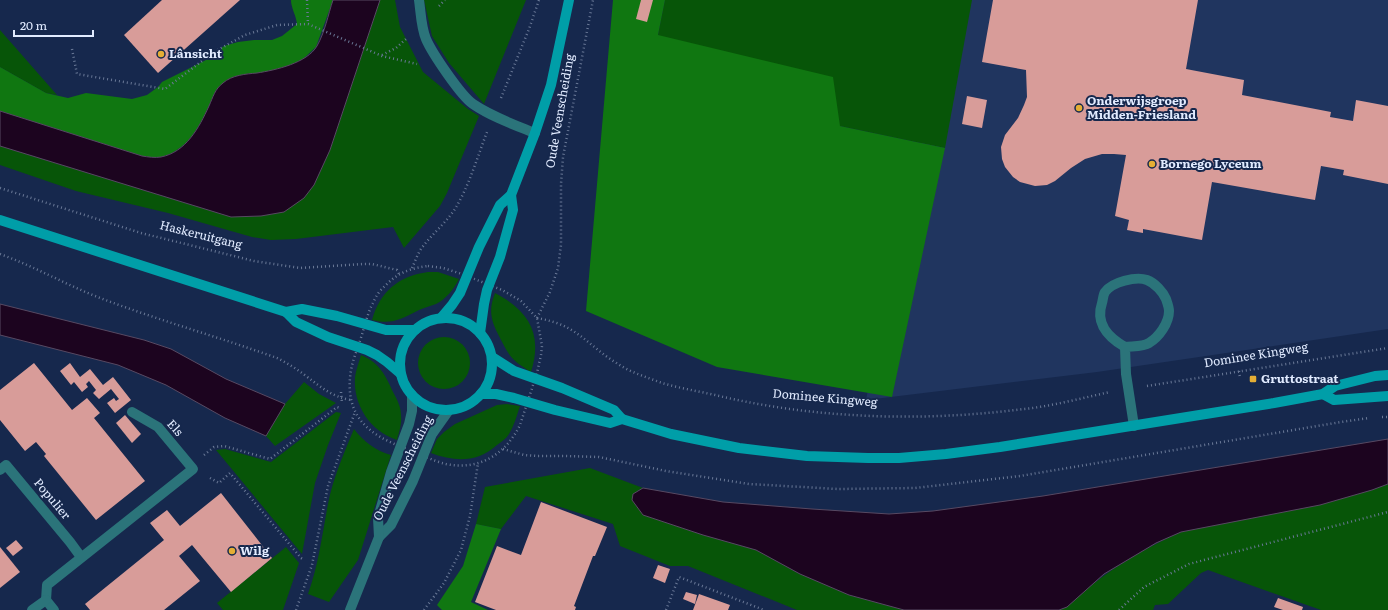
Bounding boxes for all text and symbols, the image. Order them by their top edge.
scale bar [14,12,93,38]
text: 20 m [20,16,47,34]
place label: Lânsicht [169,44,223,62]
marker: Lânsicht [156,49,166,59]
street label: Oude Veenscheiding [540,52,578,169]
place label: Onderwijsgroep Midden-Friesland [1087,91,1196,123]
marker: Onderwijsgroep Midden-Friesland [1074,103,1084,113]
place label: Bornego Lyceum [1160,154,1261,172]
marker: Bornego Lyceum [1147,159,1157,169]
street label: Haskeruitgang [158,215,245,253]
street label: Dominee Kingweg [1202,337,1309,371]
place label: Gruttostraat [1261,369,1339,387]
marker: Gruttostraat [1248,374,1258,384]
street label: Dominee Kingweg [772,383,879,411]
street label: Oude Veenscheiding [368,412,437,523]
street label: Els [163,415,189,440]
street label: Populier [30,474,76,523]
place label: Wilg [240,541,270,559]
marker: Wilg [227,546,237,556]

